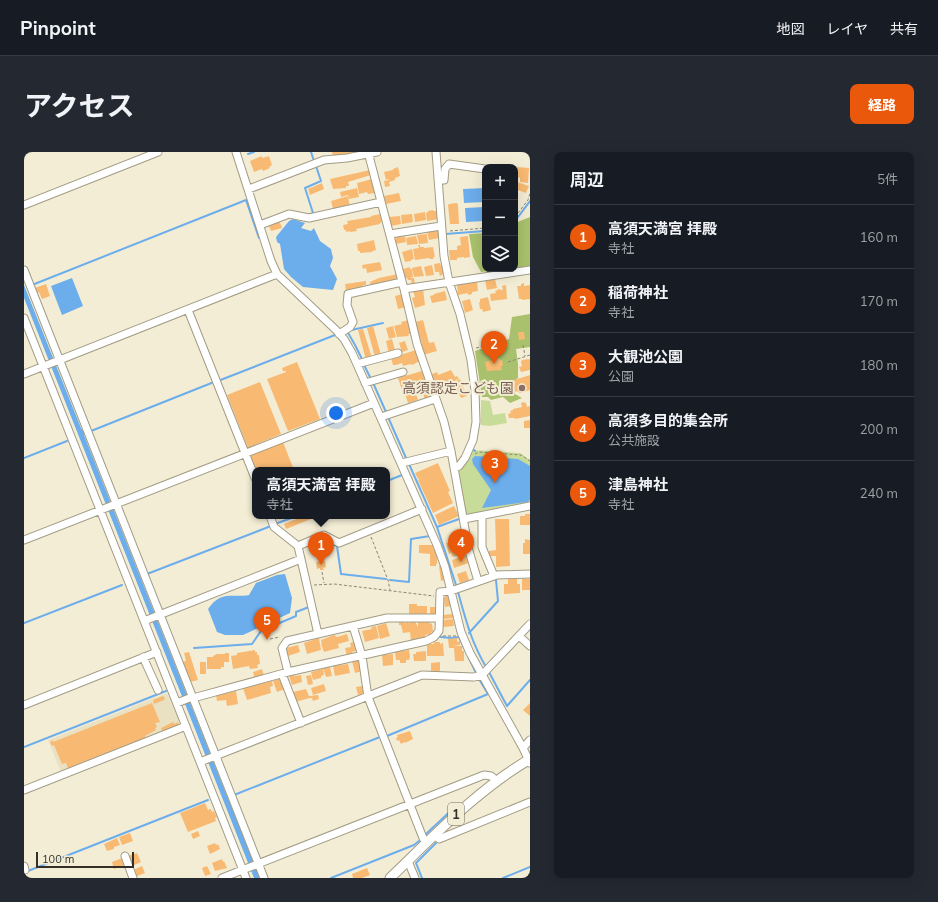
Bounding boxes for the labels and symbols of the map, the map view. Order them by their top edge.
pin: 2 [481,331,507,364]
place label: 高須認定こども園 [402,379,514,397]
marker: 高須認定こども園 [517,383,527,393]
your location [326,403,346,423]
pin: 3 [482,450,508,483]
pin: 4 [448,529,474,562]
pin: 1 [308,532,334,565]
pin: 5 [254,607,280,640]
road number: 1 [448,803,464,825]
scale bar [36,850,134,869]

